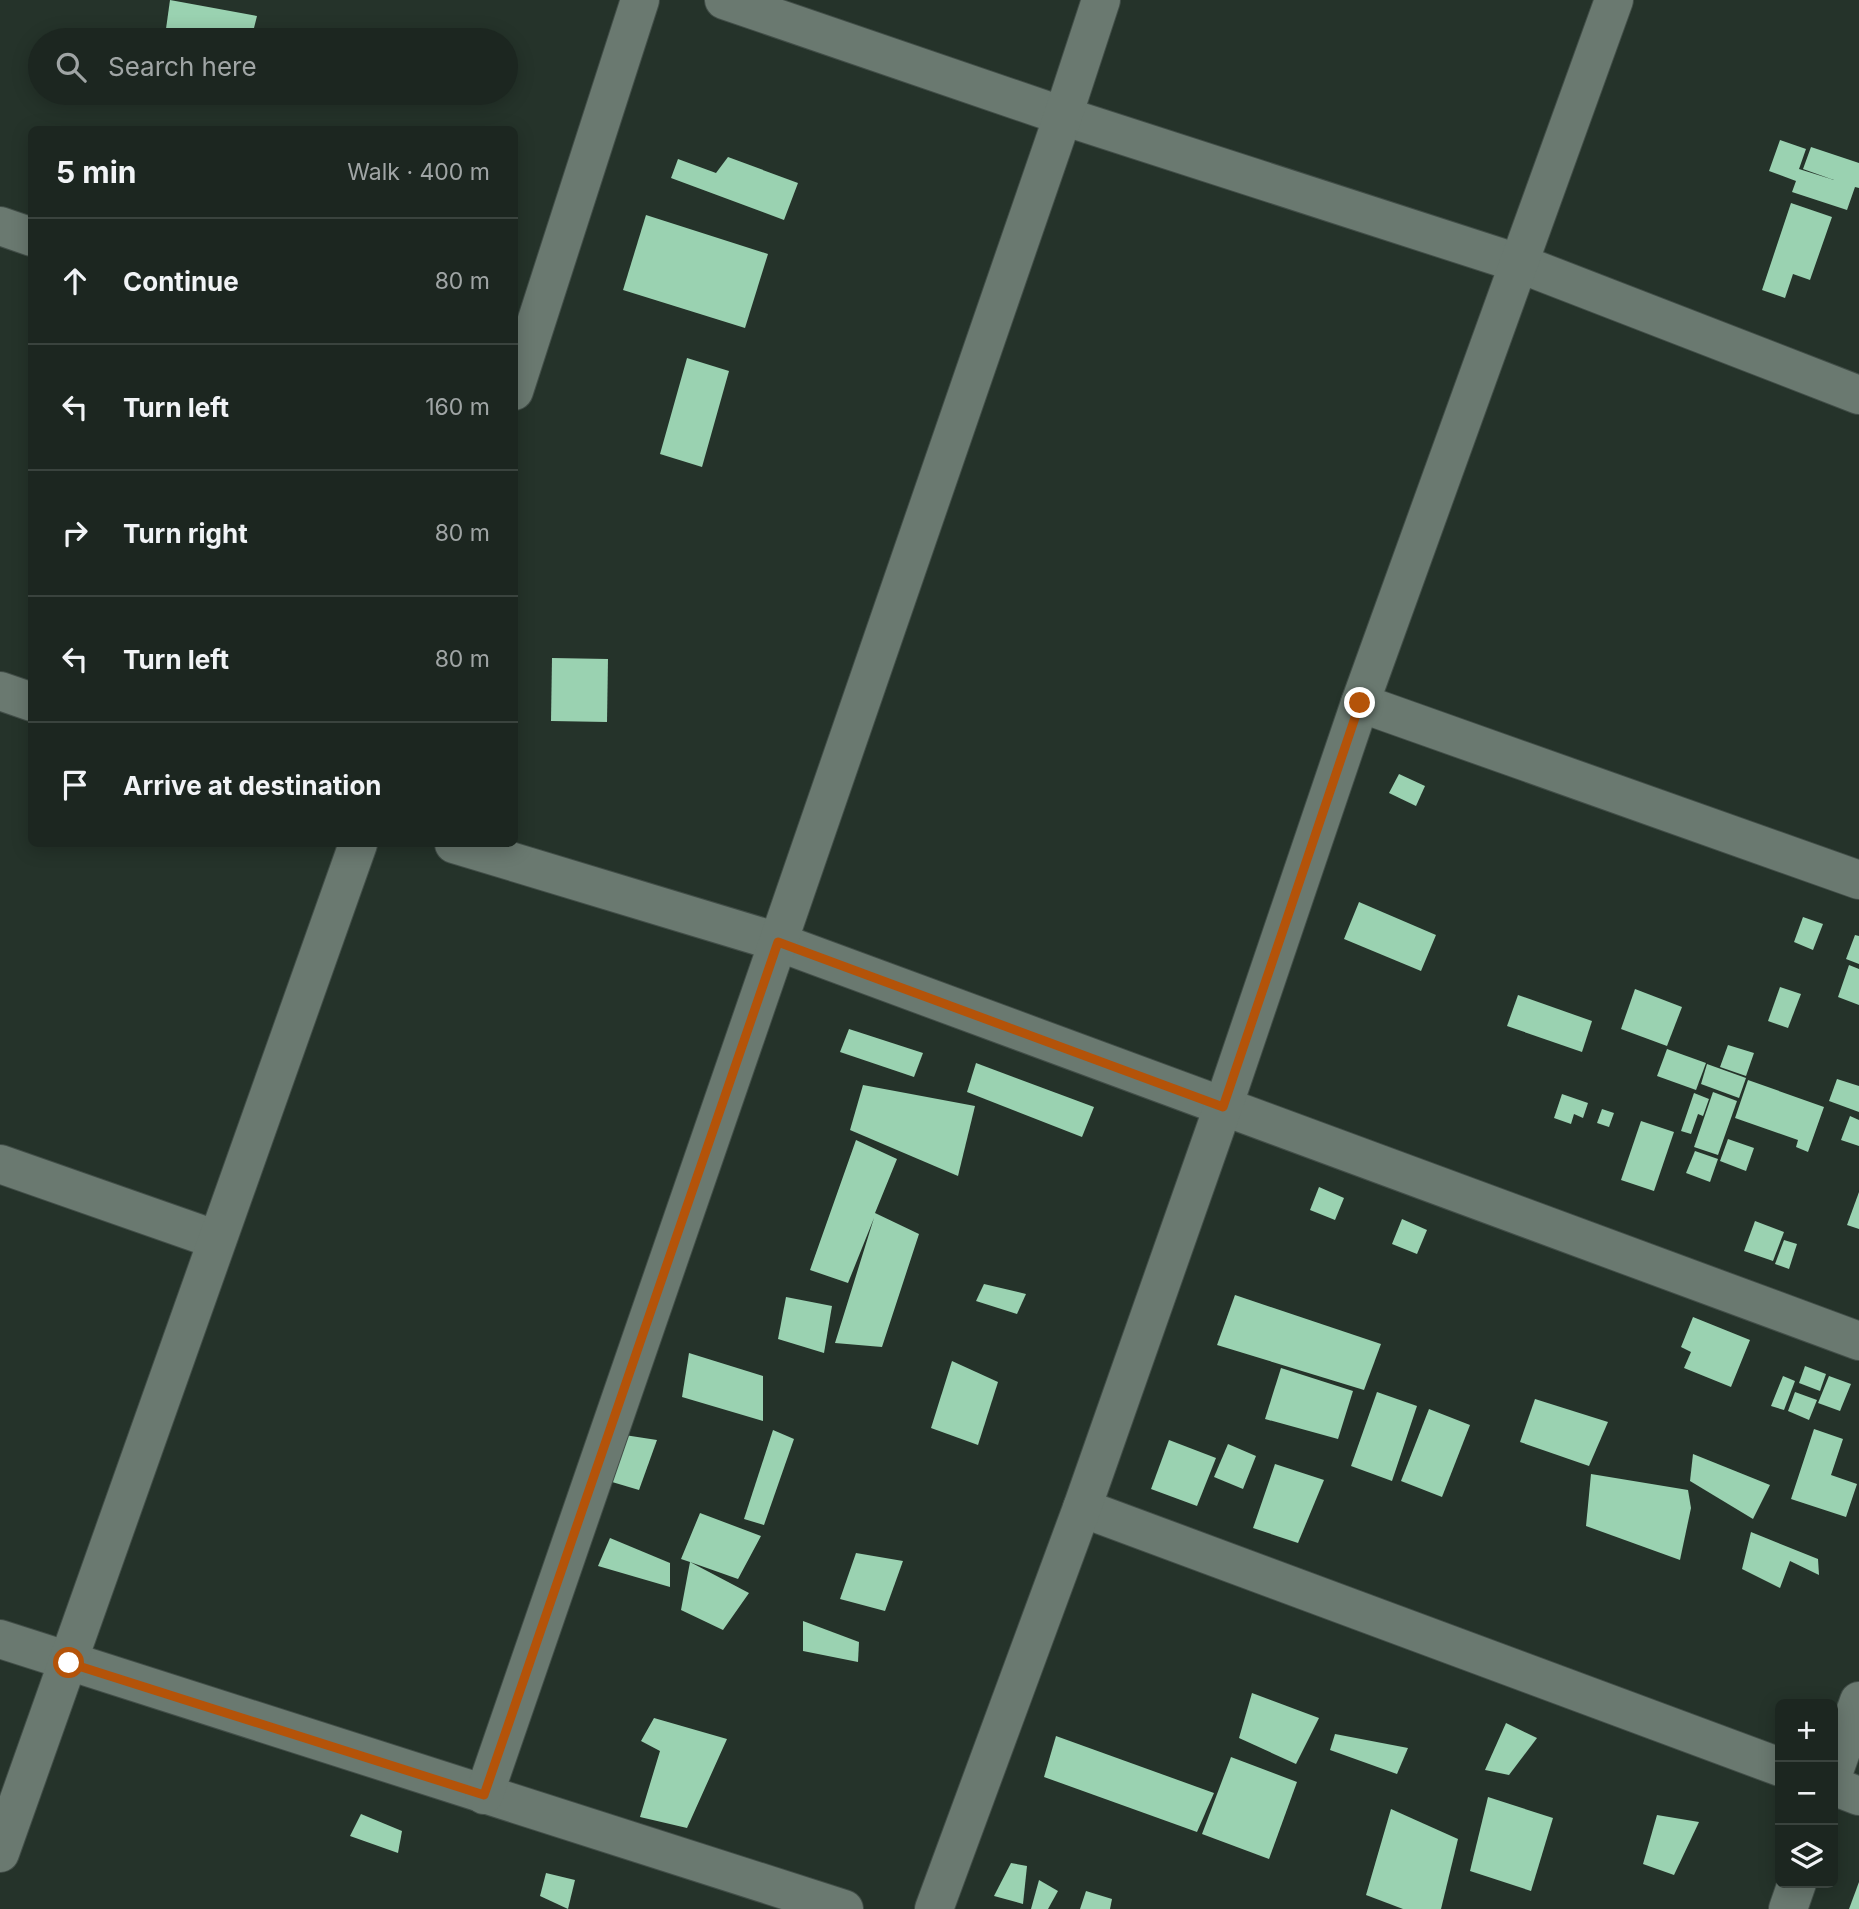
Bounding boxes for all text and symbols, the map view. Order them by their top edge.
search box [28,28,518,105]
icon: search [52,48,90,86]
text: Search here [108,51,257,82]
text: 5 min [56,154,136,190]
text: Walk · 400 m [347,158,490,186]
icon: ahead [56,262,94,300]
text: Continue [123,266,239,297]
text: 80 m [435,267,490,295]
icon: left [56,388,94,426]
text: Turn left [123,392,229,423]
text: 160 m [425,393,490,421]
icon: right [56,514,94,552]
text: Turn right [123,518,248,549]
text: 80 m [435,519,490,547]
icon: left [56,640,94,678]
text: Turn left [123,644,229,675]
text: 80 m [435,645,490,673]
route end [1344,687,1375,718]
icon: arrive [56,766,94,804]
text: Arrive at destination [123,770,382,801]
route start [53,1647,84,1678]
map controls [1775,1699,1838,1888]
button: + [1775,1699,1838,1762]
button: − [1775,1762,1838,1825]
button: layers [1775,1825,1838,1888]

